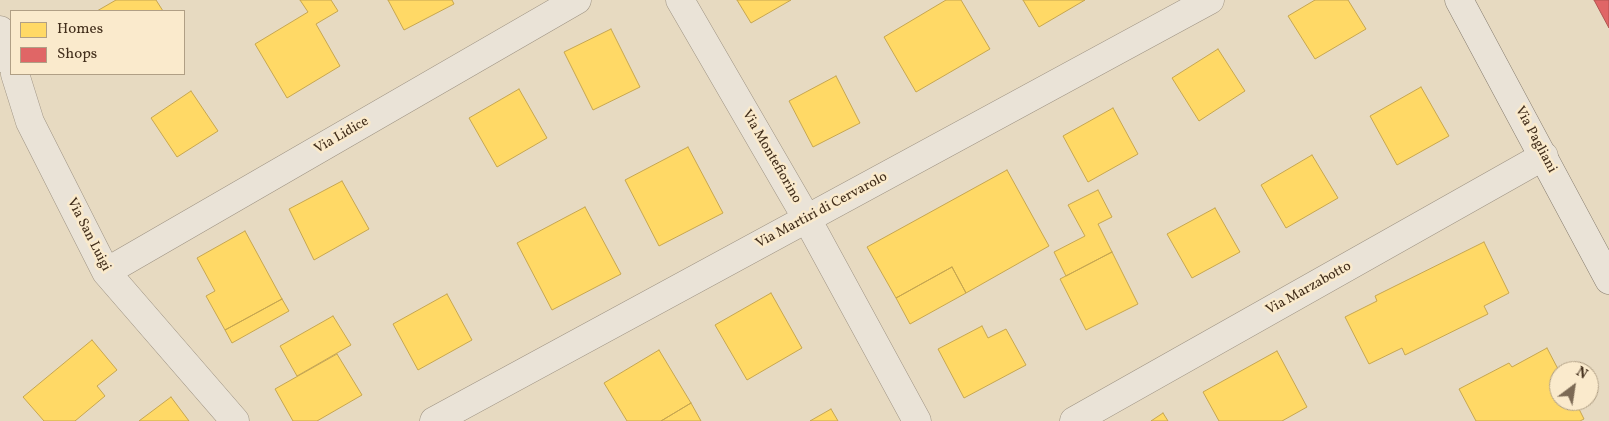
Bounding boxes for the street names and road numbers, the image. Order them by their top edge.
street label: Via Pagliani [1510,104,1560,176]
street label: Via Montefiorino [737,107,805,207]
street label: Via Lidice [312,114,372,158]
street label: Via Martiri di Cervarolo [753,169,891,253]
street label: Via San Luigi [62,196,114,274]
street label: Via Marzabotto [1263,259,1355,319]

